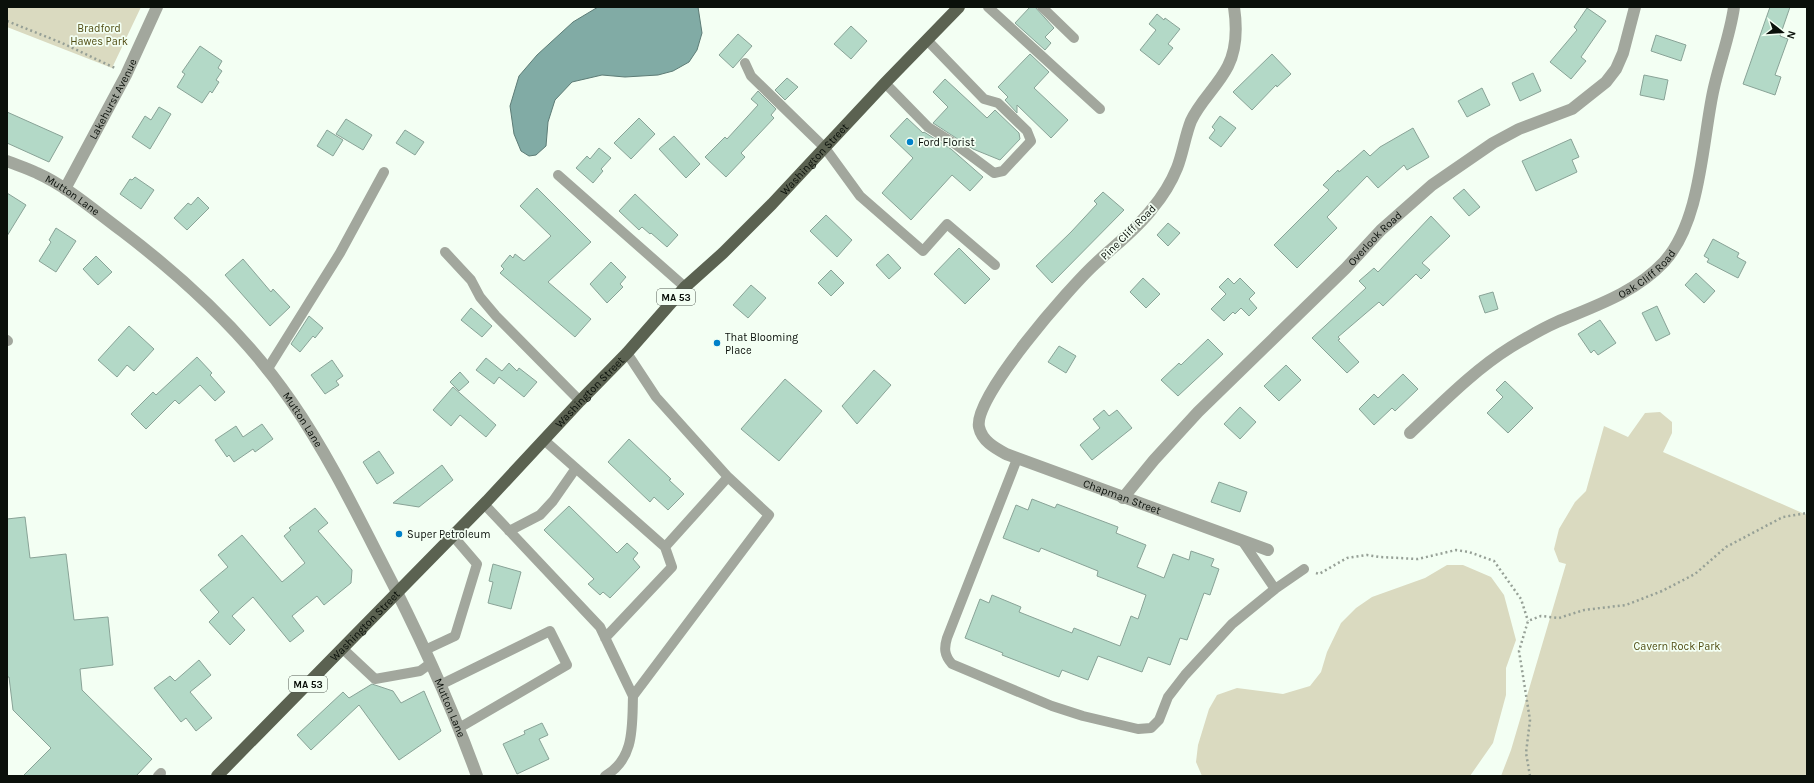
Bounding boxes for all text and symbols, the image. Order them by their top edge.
north arrow [1762,12,1802,52]
park label: Bradford Hawes Park [70,22,128,48]
text: N [1784,29,1798,40]
street label: Lakehurst Avenue [87,56,140,142]
street label: Washington Street [778,121,851,198]
place label: Ford Florist [918,136,975,149]
marker: Ford Florist [905,137,915,147]
street label: Mutton Lane [43,172,102,219]
street label: Pine Cliff Road [1098,202,1159,263]
street label: Overlook Road [1345,209,1405,269]
street label: Oak Cliff Road [1616,247,1679,301]
road number: MA 53 [657,289,695,305]
place label: That Blooming Place [725,331,799,357]
marker: That Blooming Place [712,338,722,348]
street label: Washington Street [553,354,627,431]
street label: Mutton Lane [280,390,325,450]
street label: Chapman Street [1081,477,1162,517]
place label: Super Petroleum [407,528,491,541]
marker: Super Petroleum [394,529,404,539]
street label: Washington Street [328,588,403,664]
park label: Cavern Rock Park [1634,640,1720,653]
road number: MA 53 [289,676,327,692]
street label: Mutton Lane [431,676,468,740]

